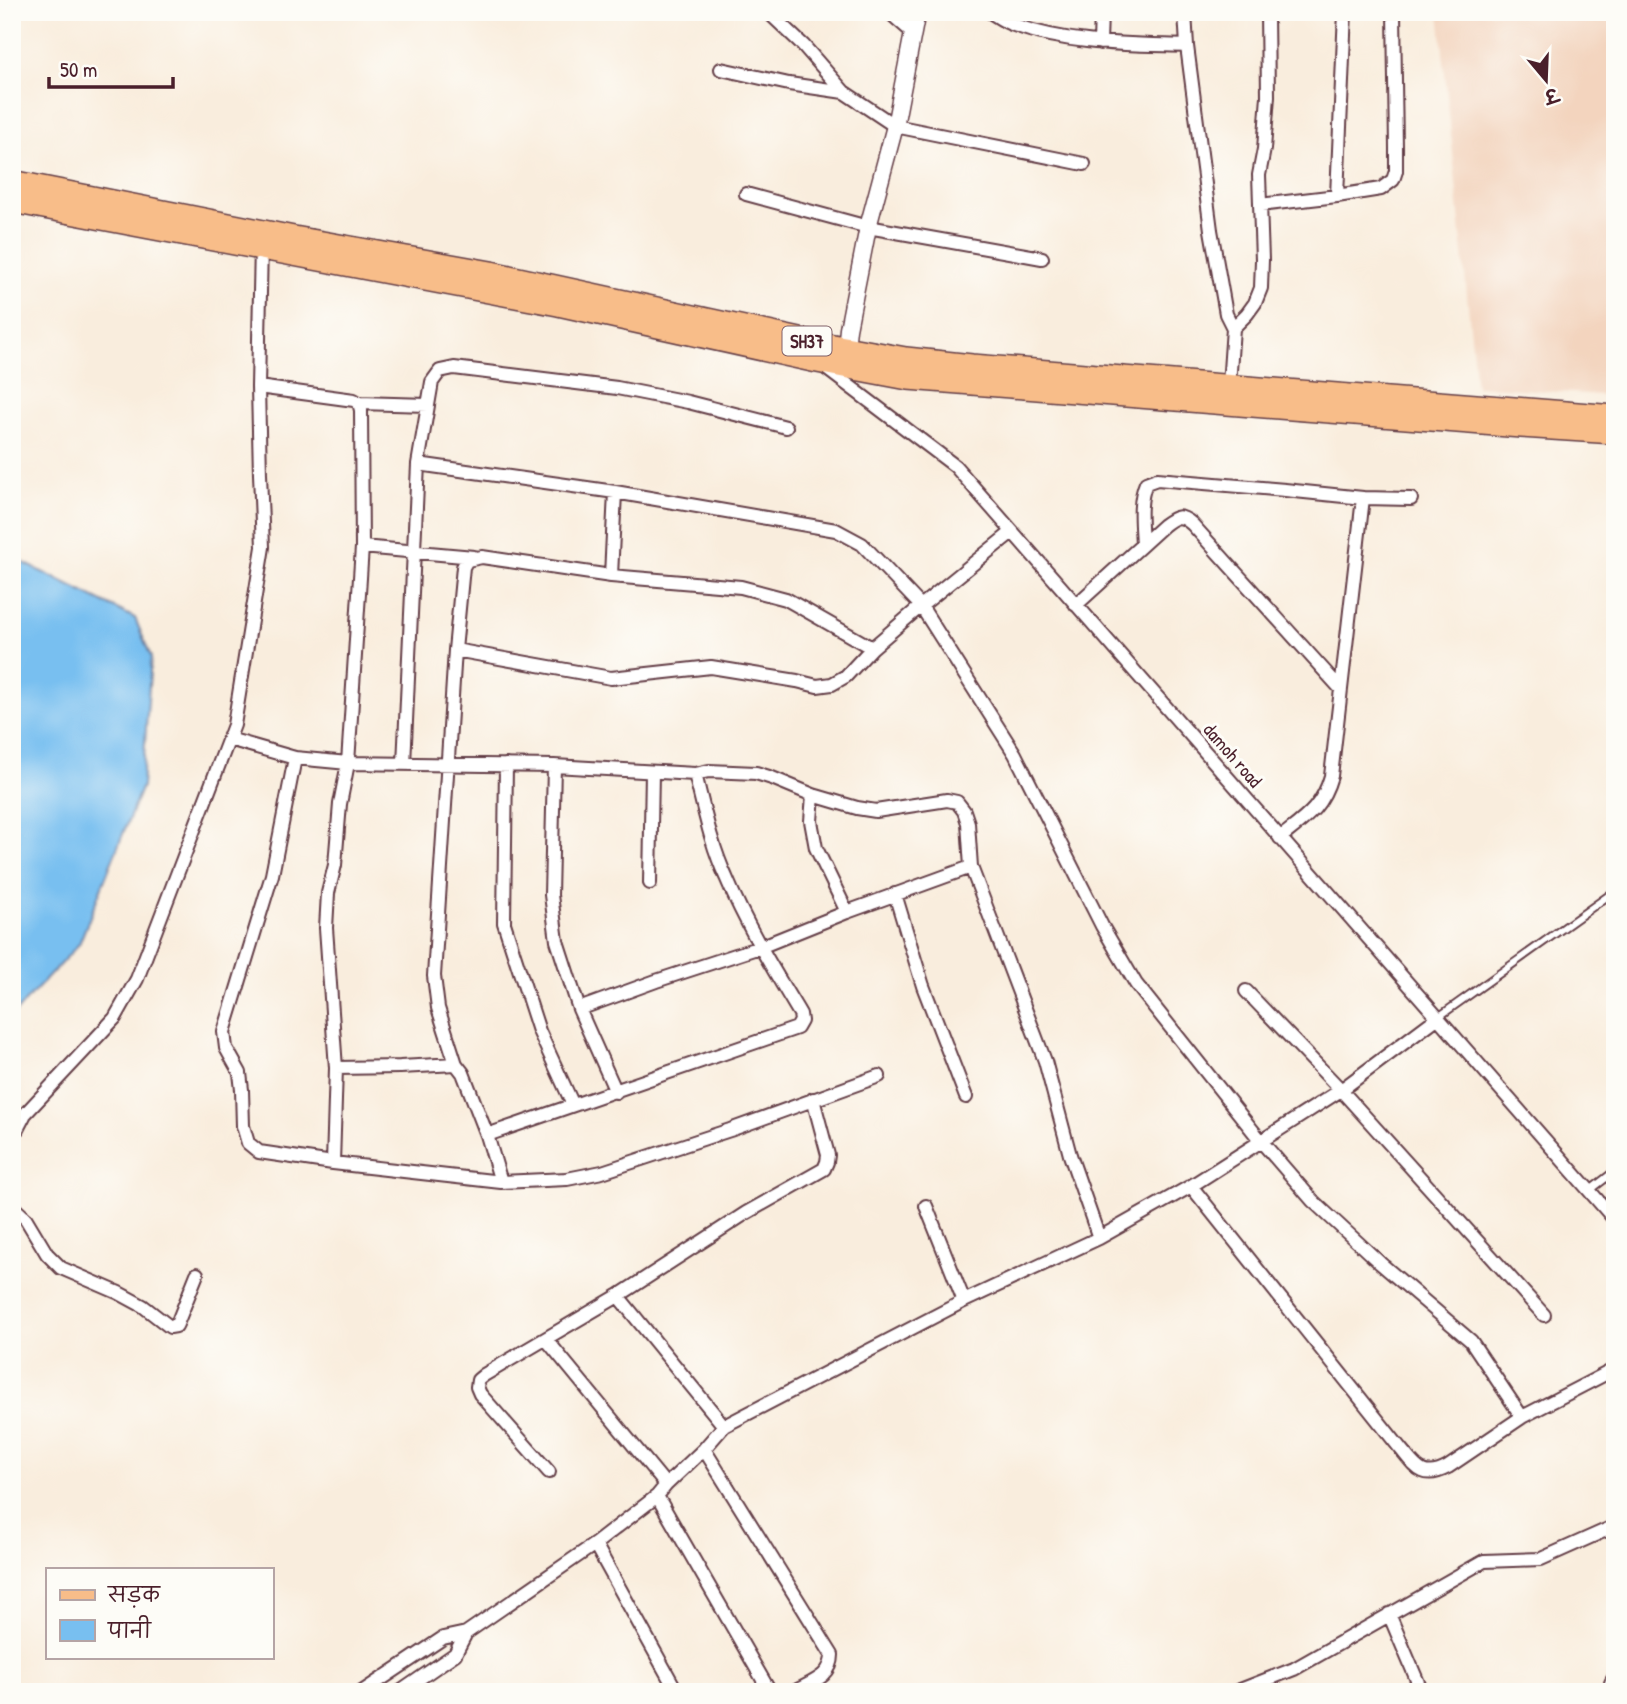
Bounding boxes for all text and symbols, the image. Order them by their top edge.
scale bar [49,46,173,90]
north arrow [1512,46,1582,116]
text: 50 m [60,55,97,84]
text: उ [1539,81,1564,111]
road number: SH37 [782,326,832,356]
street label: damoh road [1198,717,1269,793]
legend [46,1568,273,1658]
text: सड़क [107,1580,161,1609]
text: पानी [107,1615,153,1645]

